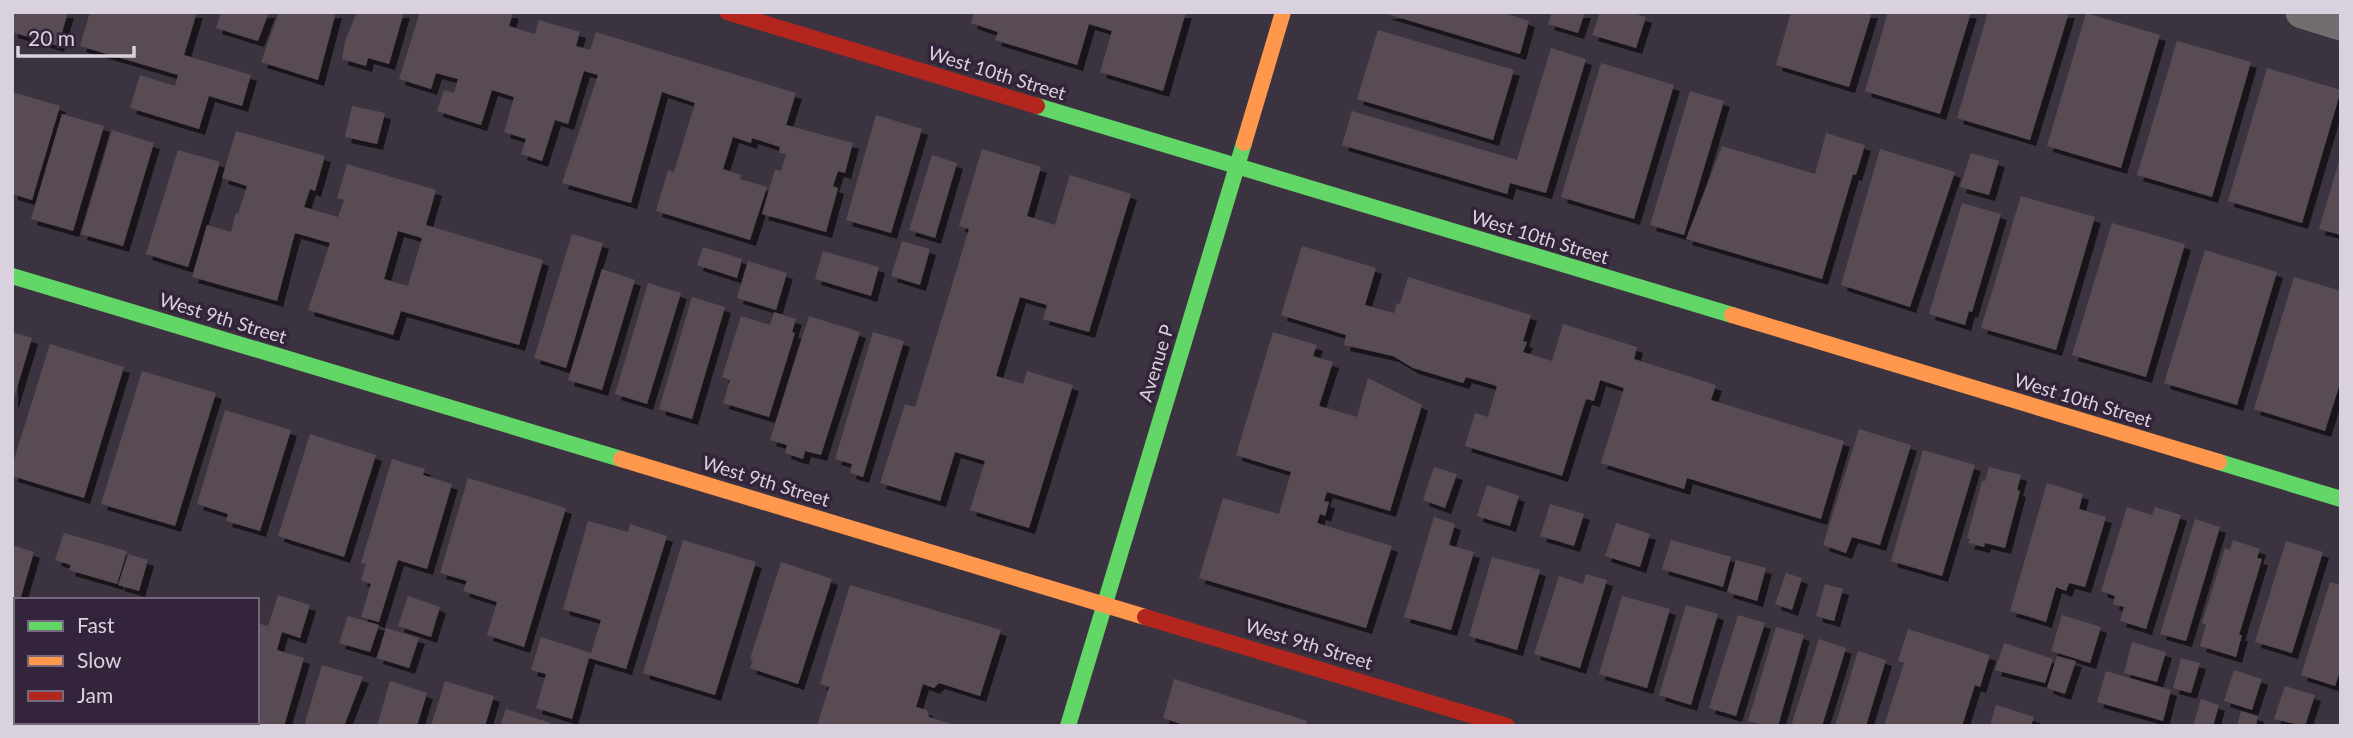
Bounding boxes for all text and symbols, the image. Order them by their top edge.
scale bar [18,14,133,58]
text: 20 m [28,25,75,50]
street label: West 10th Street [925,41,1069,104]
street label: West 10th Street [1468,205,1612,268]
street label: West 9th Street [157,287,290,348]
street label: Avenue P [1133,322,1178,404]
street label: West 10th Street [2011,368,2155,431]
street label: West 9th Street [700,450,833,511]
legend [14,598,259,724]
text: Fast [77,612,115,637]
street label: West 9th Street [1243,613,1376,674]
text: Slow [77,647,122,672]
text: Jam [77,682,113,707]

